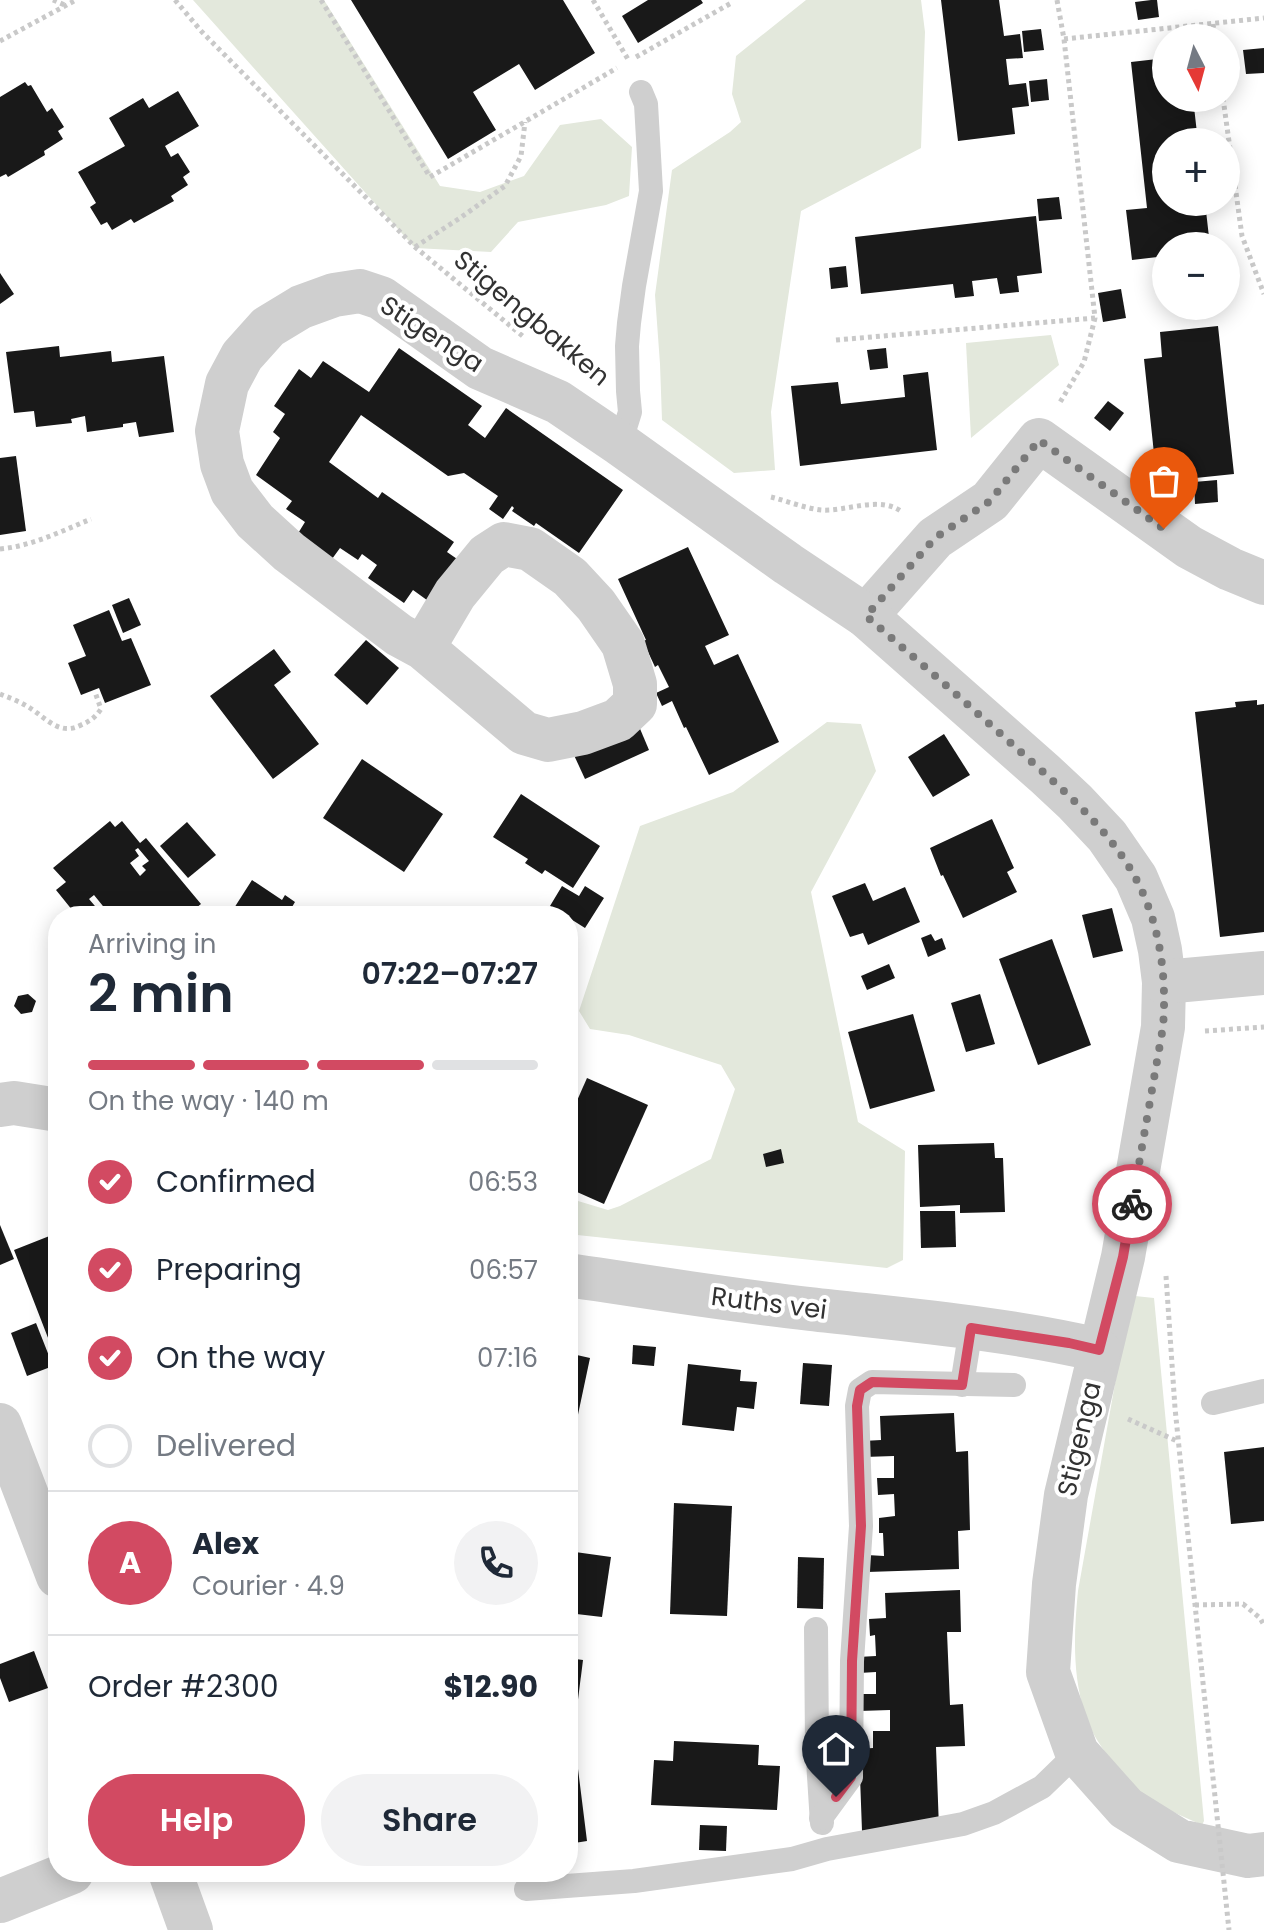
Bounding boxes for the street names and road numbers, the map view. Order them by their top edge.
street label: Stigengbakken [446,242,618,394]
street label: Stigenga [373,287,491,381]
street label: Ruths vei [709,1278,829,1328]
street label: Stigenga [1048,1378,1110,1500]

